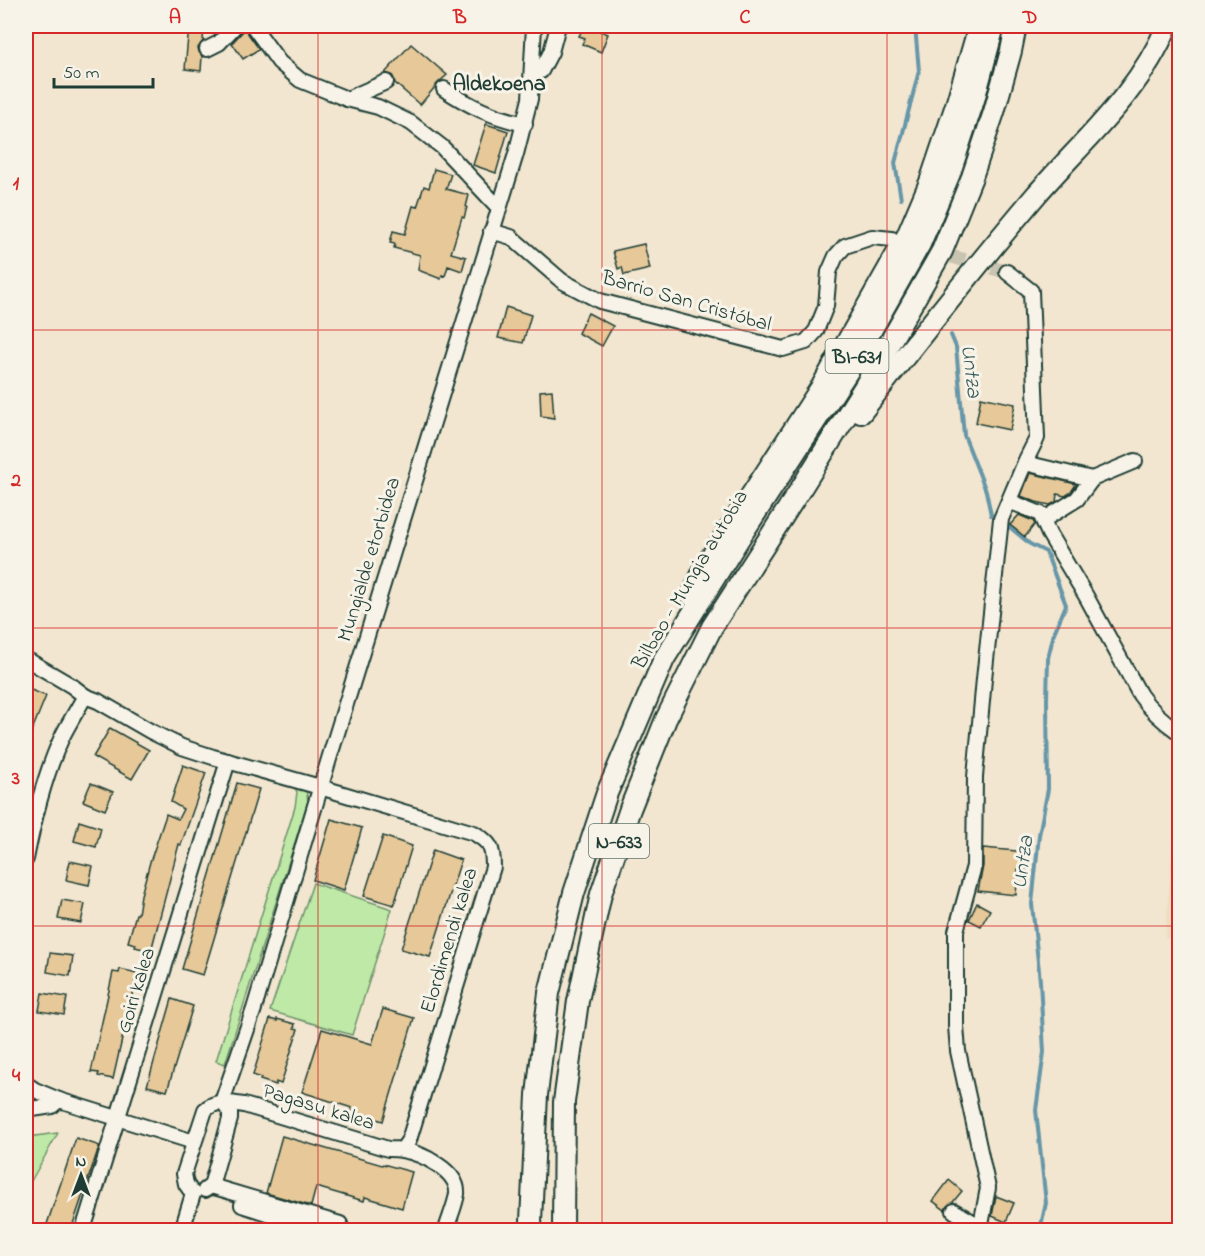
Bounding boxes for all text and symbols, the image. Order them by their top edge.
text: A [169,4,181,33]
text: B [452,4,467,33]
text: C [740,4,751,33]
text: D [1022,4,1037,33]
scale bar [54,51,153,89]
text: 50 m [63,61,100,87]
district label: Aldekoena [452,69,546,101]
text: 1 [13,170,20,199]
street label: Barrio San Cristóbal [597,263,775,340]
road number: BI-631 [826,339,888,373]
water label: Untza [951,343,989,401]
text: 2 [10,467,21,496]
street label: Mungialde etorbidea [331,473,411,646]
street label: Bilbao - Mungia autobia [625,484,758,677]
text: 3 [11,765,20,794]
road number: N-633 [589,824,649,858]
water label: Untza [1004,833,1044,891]
street label: Elordimendi kalea [413,864,486,1017]
street label: Goiri kalea [110,944,164,1037]
text: 4 [12,1062,21,1091]
street label: Pagasu kalea [258,1077,378,1141]
north arrow [51,1145,111,1205]
text: N [76,1150,87,1174]

